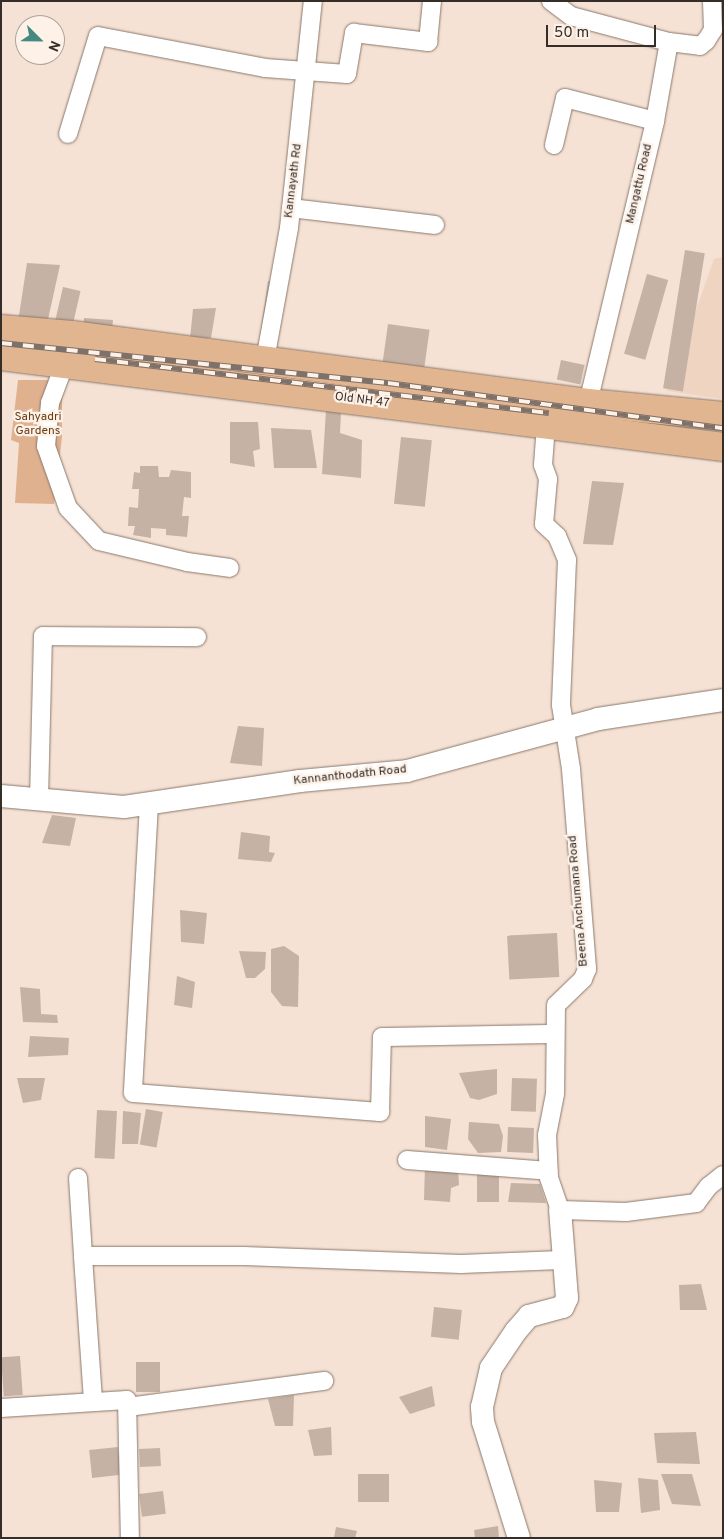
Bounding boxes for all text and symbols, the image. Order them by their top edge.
north arrow [15,15,65,65]
scale bar [549,15,659,47]
text: 50 m [554,24,589,43]
text: N [44,38,63,54]
street label: Kannayath Rd [282,143,306,219]
street label: Mangattu Road [624,143,656,225]
street label: Old NH 47 [334,391,390,411]
park label: Sahyadri Gardens [14,411,62,439]
street label: Kannanthodath Road [293,763,407,789]
street label: Beena Anchumana Road [566,834,592,968]

